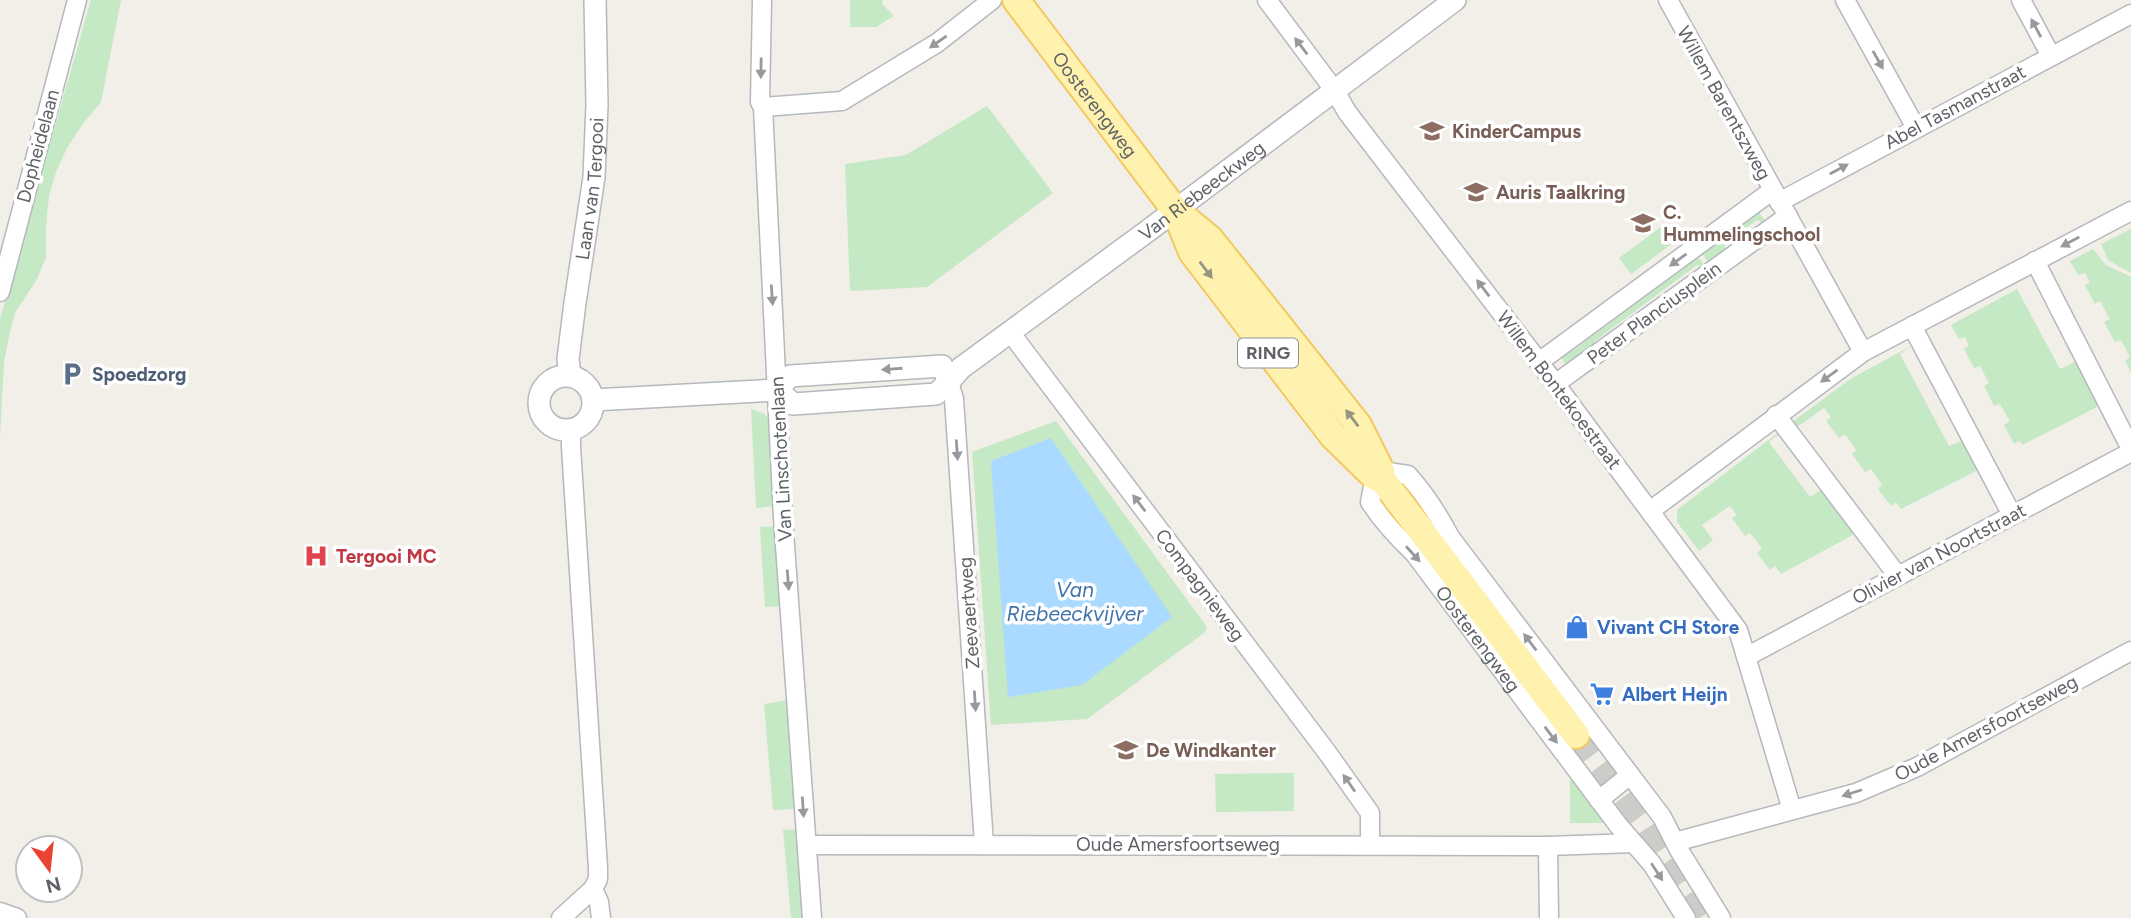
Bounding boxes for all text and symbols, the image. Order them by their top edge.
one-way arrow [2030,18,2042,38]
street label: Willem Barentszweg [1672,22,1776,184]
one-way arrow [929,35,947,49]
one-way arrow [1294,37,1309,55]
street label: Oosterengweg [1048,47,1143,162]
one-way arrow [1872,50,1884,69]
one-way arrow [755,57,767,79]
street label: Abel Tasmanstraat [1880,60,2030,154]
street label: Dopheidelaan [12,87,64,205]
street label: Laan van Tergooi [570,117,608,261]
school or university icon: KinderCampus [1418,117,1446,145]
place label: KinderCampus [1452,120,1581,143]
street label: Van Riebeeckweg [1134,136,1269,245]
one-way arrow [1829,163,1849,175]
school or university icon: Auris Taalkring [1462,178,1490,206]
place label: Auris Taalkring [1496,181,1625,204]
place label: C. Hummelingschool [1663,201,1820,246]
school or university icon: C. Hummelingschool [1629,209,1657,237]
one-way arrow [2060,236,2080,248]
one-way arrow [1669,252,1687,266]
street label: Peter Planciusplein [1582,257,1726,369]
one-way arrow [1198,261,1212,279]
one-way arrow [1475,280,1490,298]
one-way arrow [766,284,777,306]
street label: Willem Bontekoestraat [1492,306,1626,474]
road number: RING [1238,338,1298,368]
parking icon: Spoedzorg [58,360,86,388]
place label: Spoedzorg [92,363,187,386]
one-way arrow [881,364,903,375]
one-way arrow [1820,369,1838,383]
street label: Van Linschotenlaan [765,376,797,542]
one-way arrow [1345,409,1359,427]
one-way arrow [952,439,963,461]
one-way arrow [1131,495,1146,513]
street label: Olivier van Noortstraat [1848,499,2030,609]
street label: Compagnieweg [1150,524,1250,646]
hospital icon: Tergooi MC [302,542,330,570]
place label: Tergooi MC [336,545,437,568]
one-way arrow [1405,545,1421,563]
street label: Zeevaertweg [954,556,984,670]
one-way arrow [782,570,793,592]
water label: Van Riebeeckvijver [1007,577,1144,626]
street label: Oosterengweg [1431,581,1525,696]
shop icon: Vivant CH Store [1563,613,1591,641]
place label: Vivant CH Store [1597,616,1740,639]
one-way arrow [1524,633,1538,651]
street label: Oude Amersfoortseweg [1891,670,2081,786]
supermarket icon: Albert Heijn [1588,680,1616,708]
place label: Albert Heijn [1622,683,1728,706]
one-way arrow [969,690,980,712]
one-way arrow [1543,726,1558,744]
school or university icon: De Windkanter [1112,736,1140,764]
place label: De Windkanter [1146,739,1276,762]
one-way arrow [1342,774,1356,792]
one-way arrow [1841,788,1862,799]
one-way arrow [798,797,809,819]
street label: Oude Amersfoortseweg [1076,833,1280,856]
north arrow [14,834,84,904]
one-way arrow [1650,863,1663,882]
text: N [43,872,63,898]

